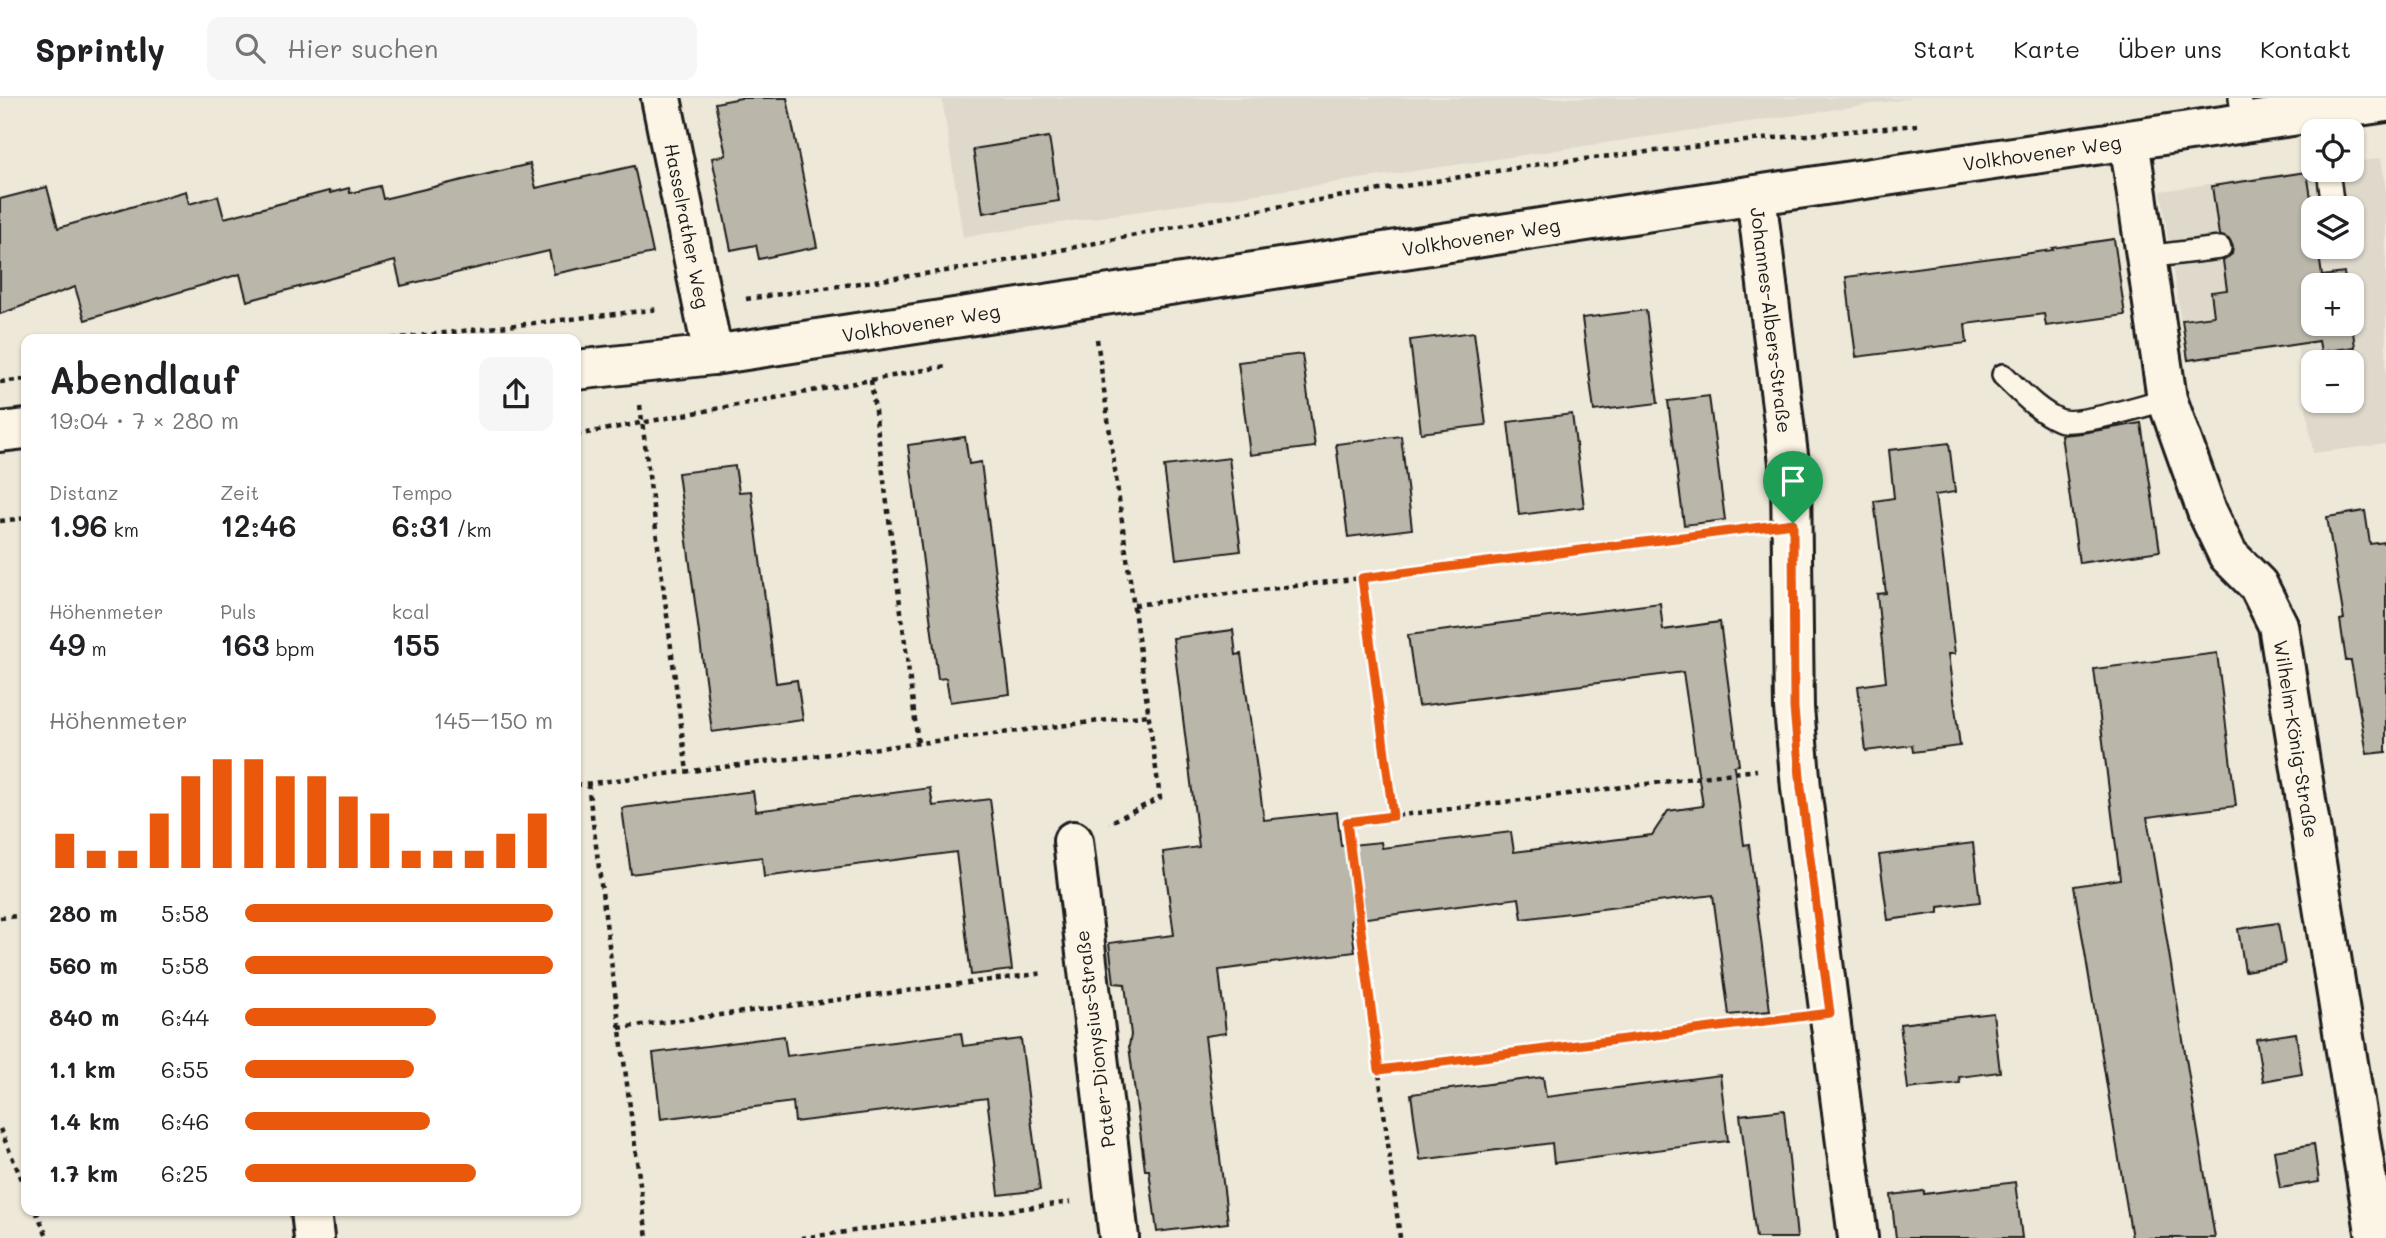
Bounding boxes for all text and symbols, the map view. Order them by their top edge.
search box [207,17,697,80]
text: Sprintly [35,27,165,70]
icon: search [231,29,269,67]
text: Hier suchen [287,31,438,65]
text: Start [1913,33,1975,64]
text: Karte [2013,33,2080,64]
text: Über uns [2118,33,2222,64]
text: Kontakt [2260,33,2351,64]
map controls [2301,119,2364,413]
button: locate [2301,119,2364,182]
street label: Volkhovener Weg [1961,129,2123,176]
street label: Hasselrather Weg [659,141,716,311]
button: layers [2301,196,2364,259]
street label: Johannes-Albers-Straße [1745,206,1798,434]
street label: Volkhovener Weg [1400,212,1562,261]
button: + [2301,273,2364,336]
street label: Volkhovener Weg [840,298,1002,347]
button: − [2301,350,2364,413]
text: Abendlauf [49,354,239,404]
button: share [479,357,553,431]
text: 19:04 · 7 × 280 m [49,405,239,435]
pin [1763,451,1823,523]
icon: arrive [1774,462,1812,500]
text: Distanz [49,480,118,505]
text: Zeit [220,480,259,505]
text: Tempo [392,480,452,505]
text: 1.96 [49,505,108,545]
text: 12:46 [220,505,297,545]
text: 6:31 [392,505,450,545]
text: km [108,517,139,542]
text: /km [450,517,492,542]
text: Höhenmeter [49,599,163,624]
text: Puls [220,599,256,624]
text: kcal [392,599,430,624]
text: 49 [49,624,85,664]
text: 163 [220,624,270,664]
text: 155 [392,624,440,664]
text: m [85,636,107,661]
text: bpm [270,636,315,661]
street label: Wilhelm-König-Straße [2268,638,2324,840]
text: Höhenmeter [49,705,187,735]
text: 145–150 m [433,705,553,735]
text: 280 m [49,898,117,928]
text: 5:58 [161,898,209,928]
street label: Pater-Dionysius-Straße [1069,929,1120,1149]
text: 560 m [49,950,118,980]
text: 5:58 [161,950,209,980]
text: 840 m [49,1002,119,1032]
text: 6:44 [161,1002,209,1032]
text: 1.1 km [49,1054,115,1084]
text: 6:55 [161,1054,209,1084]
text: 1.4 km [49,1106,120,1136]
text: 6:46 [161,1106,209,1136]
text: 1.7 km [49,1158,118,1188]
text: 6:25 [161,1158,208,1188]

